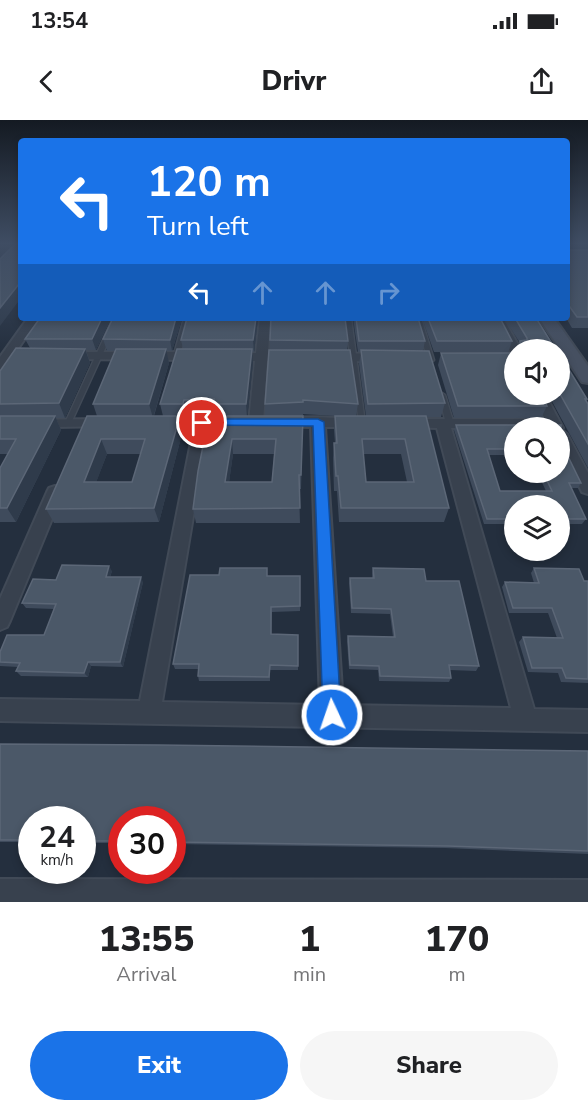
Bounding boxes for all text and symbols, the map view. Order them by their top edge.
text: 13:54 [30,6,88,36]
text: Drivr [262,63,326,100]
icon: back [30,65,63,98]
icon: share [525,65,558,98]
text: 120 m [147,154,271,211]
icon: left [48,162,126,240]
text: Turn left [147,208,248,245]
icon: left [183,276,216,309]
icon: ahead [246,276,279,309]
icon: ahead [309,276,342,309]
icon: right [372,276,405,309]
map controls [504,339,570,561]
button: sound [504,339,570,405]
pin [176,397,227,448]
icon: arrive [185,406,218,439]
button: search [504,417,570,483]
button: layers [504,495,570,561]
position arrow [300,683,364,747]
speed limit sign: 30 [108,806,186,884]
text: 24 [39,817,75,858]
text: km/h [40,850,74,870]
text: 13:55 [99,915,194,964]
text: 1 [299,915,320,964]
text: 170 [425,915,489,964]
text: Arrival [116,961,177,988]
text: min [293,961,326,988]
text: m [448,961,466,988]
button: Exit [30,1031,288,1100]
button: Share [300,1031,558,1100]

